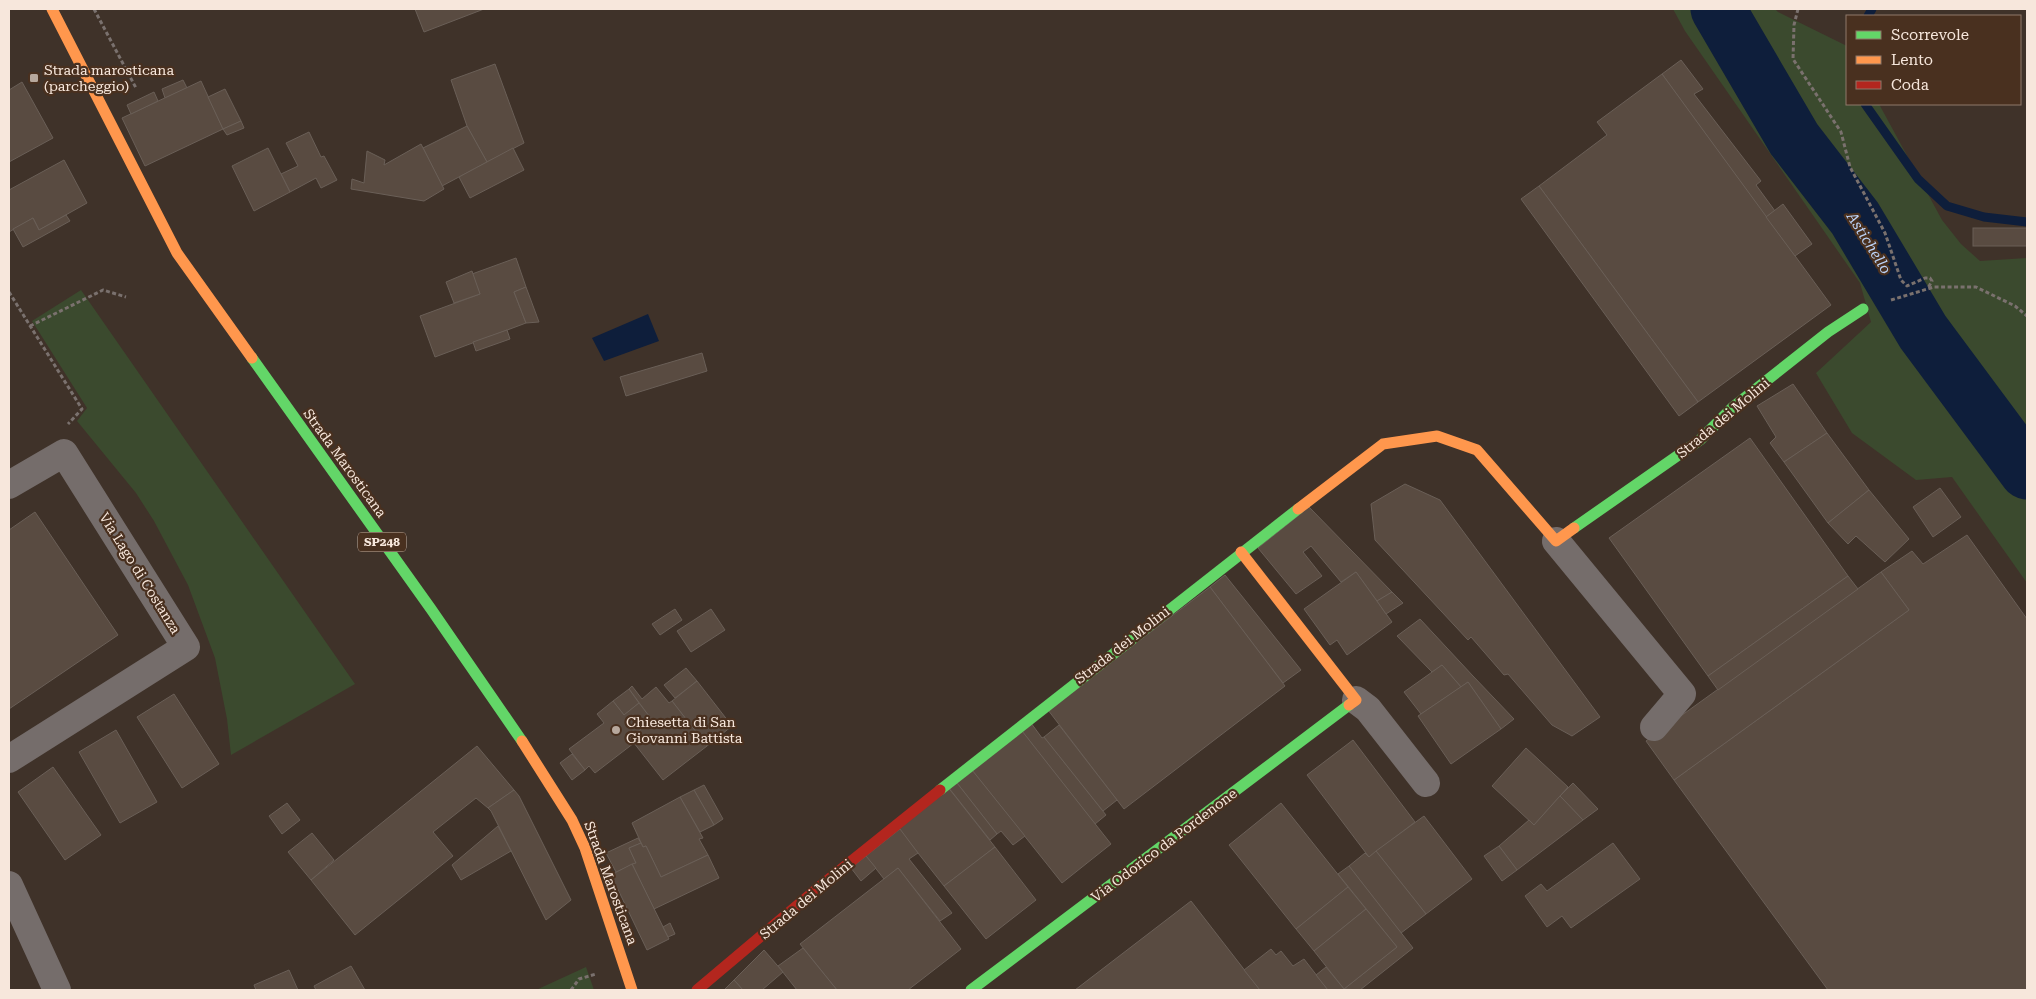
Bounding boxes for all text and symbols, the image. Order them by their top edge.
legend [1846,15,2021,105]
text: Scorrevole [1891,26,1969,44]
text: Lento [1891,51,1933,69]
place label: Strada marosticana (parcheggio) [44,62,174,94]
marker: Strada marosticana (parcheggio) [28,72,40,84]
text: Coda [1891,76,1929,94]
water label: Astichello [1842,208,1895,277]
street label: Strada dei Molini [1674,374,1773,461]
street label: Strada Marosticana [300,406,390,521]
street label: Via Lago di Costanza [96,509,184,637]
road number: SP248 [358,532,406,552]
street label: Strada dei Molini [1071,603,1173,687]
place label: Chiesetta di San Giovanni Battista [626,714,743,746]
marker: Chiesetta di San Giovanni Battista [610,724,622,736]
street label: Via Odorico da Pordenone [1088,785,1240,905]
street label: Strada Marosticana [581,819,641,947]
street label: Strada dei Molini [757,855,856,942]

